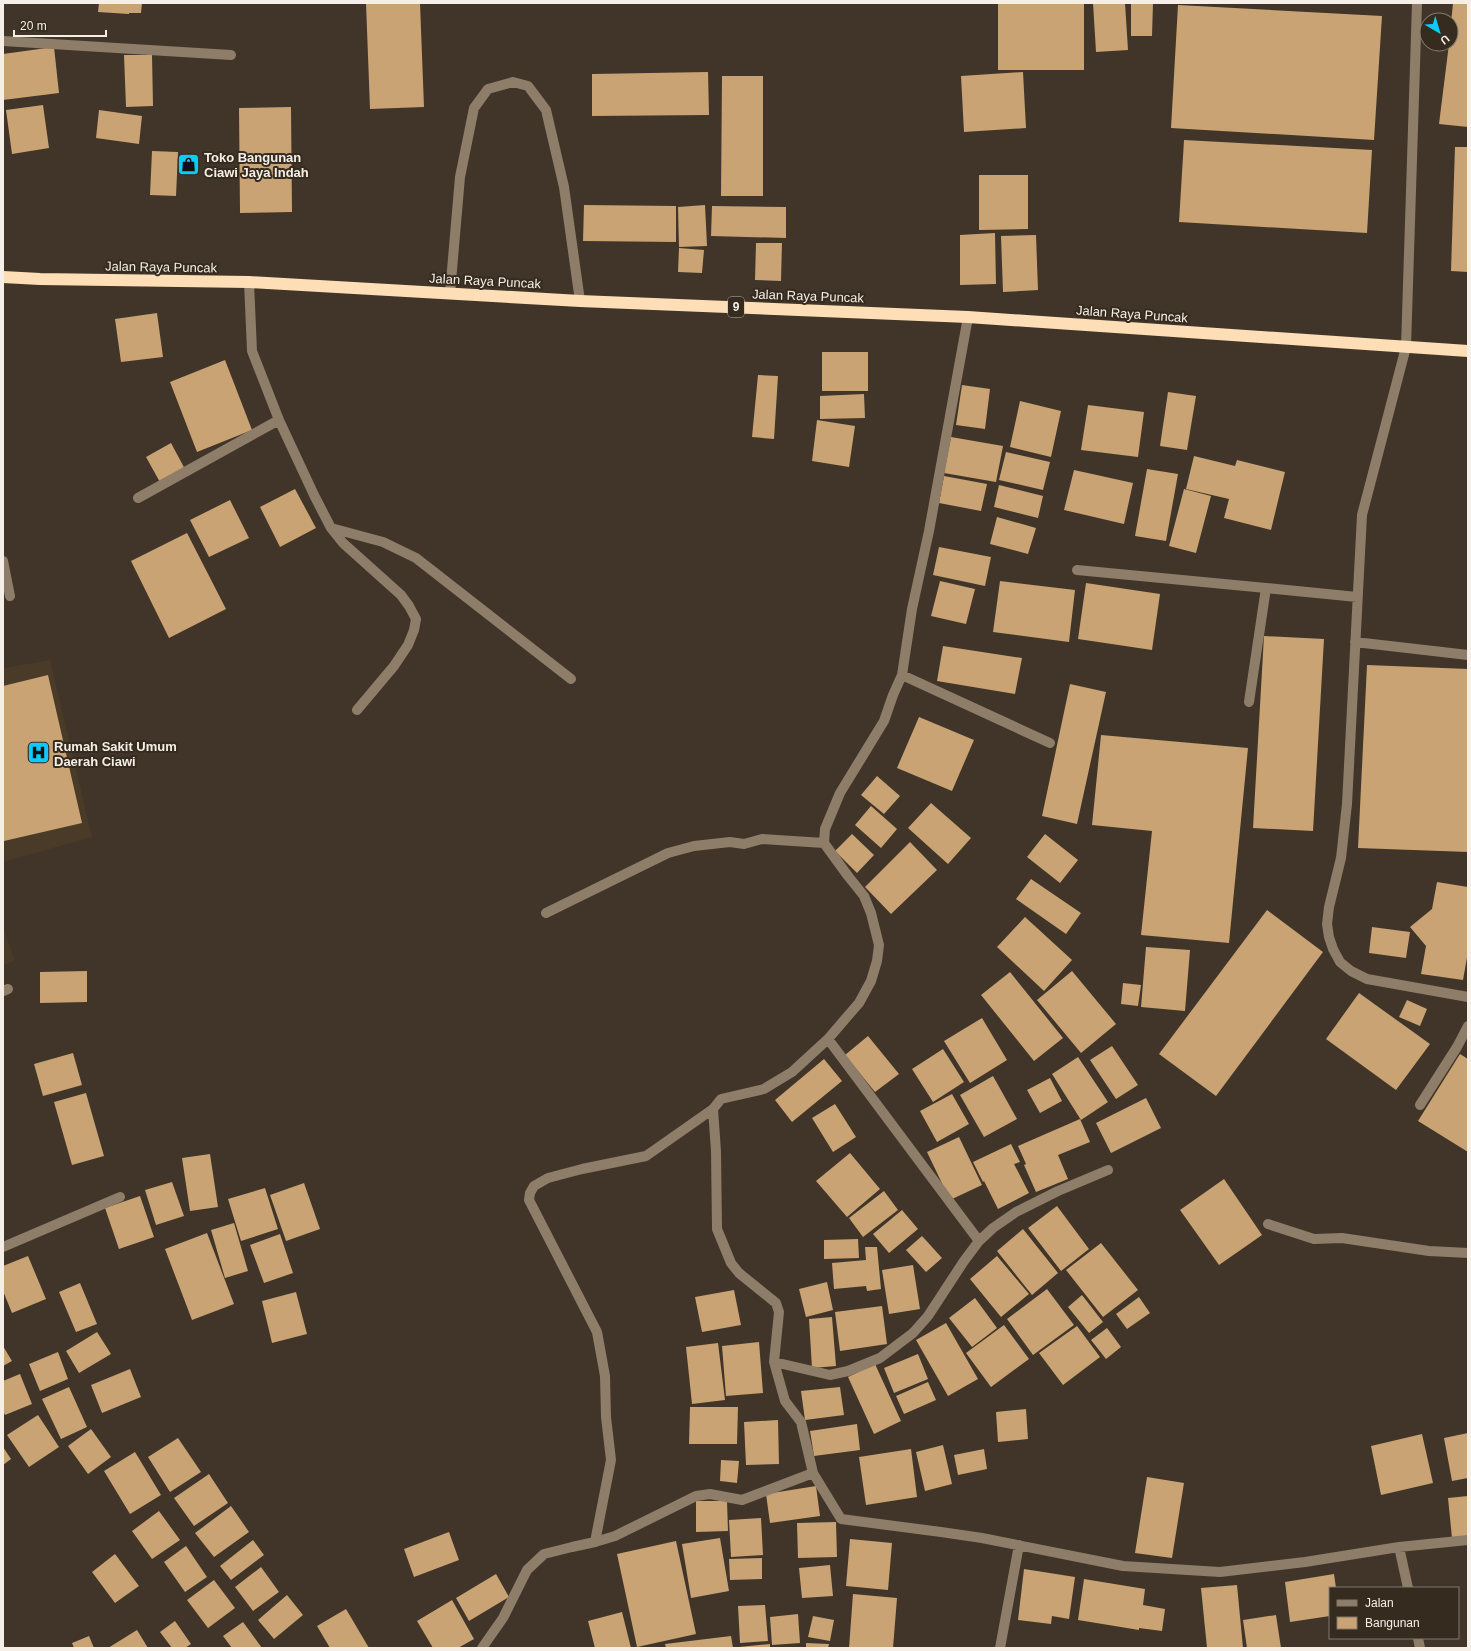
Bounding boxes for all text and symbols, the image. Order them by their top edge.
scale bar [14,12,106,38]
north arrow [1419,12,1459,52]
text: 20 m [20,19,47,33]
text: U [1438,33,1452,47]
place label: Toko Bangunan Ciawi Jaya Indah [204,150,309,180]
shop icon: Toko Bangunan Ciawi Jaya Indah [176,151,202,177]
street label: Jalan Raya Puncak [105,259,218,275]
street label: Jalan Raya Puncak [429,271,542,291]
street label: Jalan Raya Puncak [752,287,865,305]
road number: 9 [728,297,744,317]
street label: Jalan Raya Puncak [1076,303,1189,325]
place label: Rumah Sakit Umum Daerah Ciawi [54,739,177,769]
hospital icon: Rumah Sakit Umum Daerah Ciawi [25,740,51,766]
legend [1329,1587,1459,1639]
text: Jalan [1365,1596,1394,1610]
text: Bangunan [1365,1616,1420,1630]

